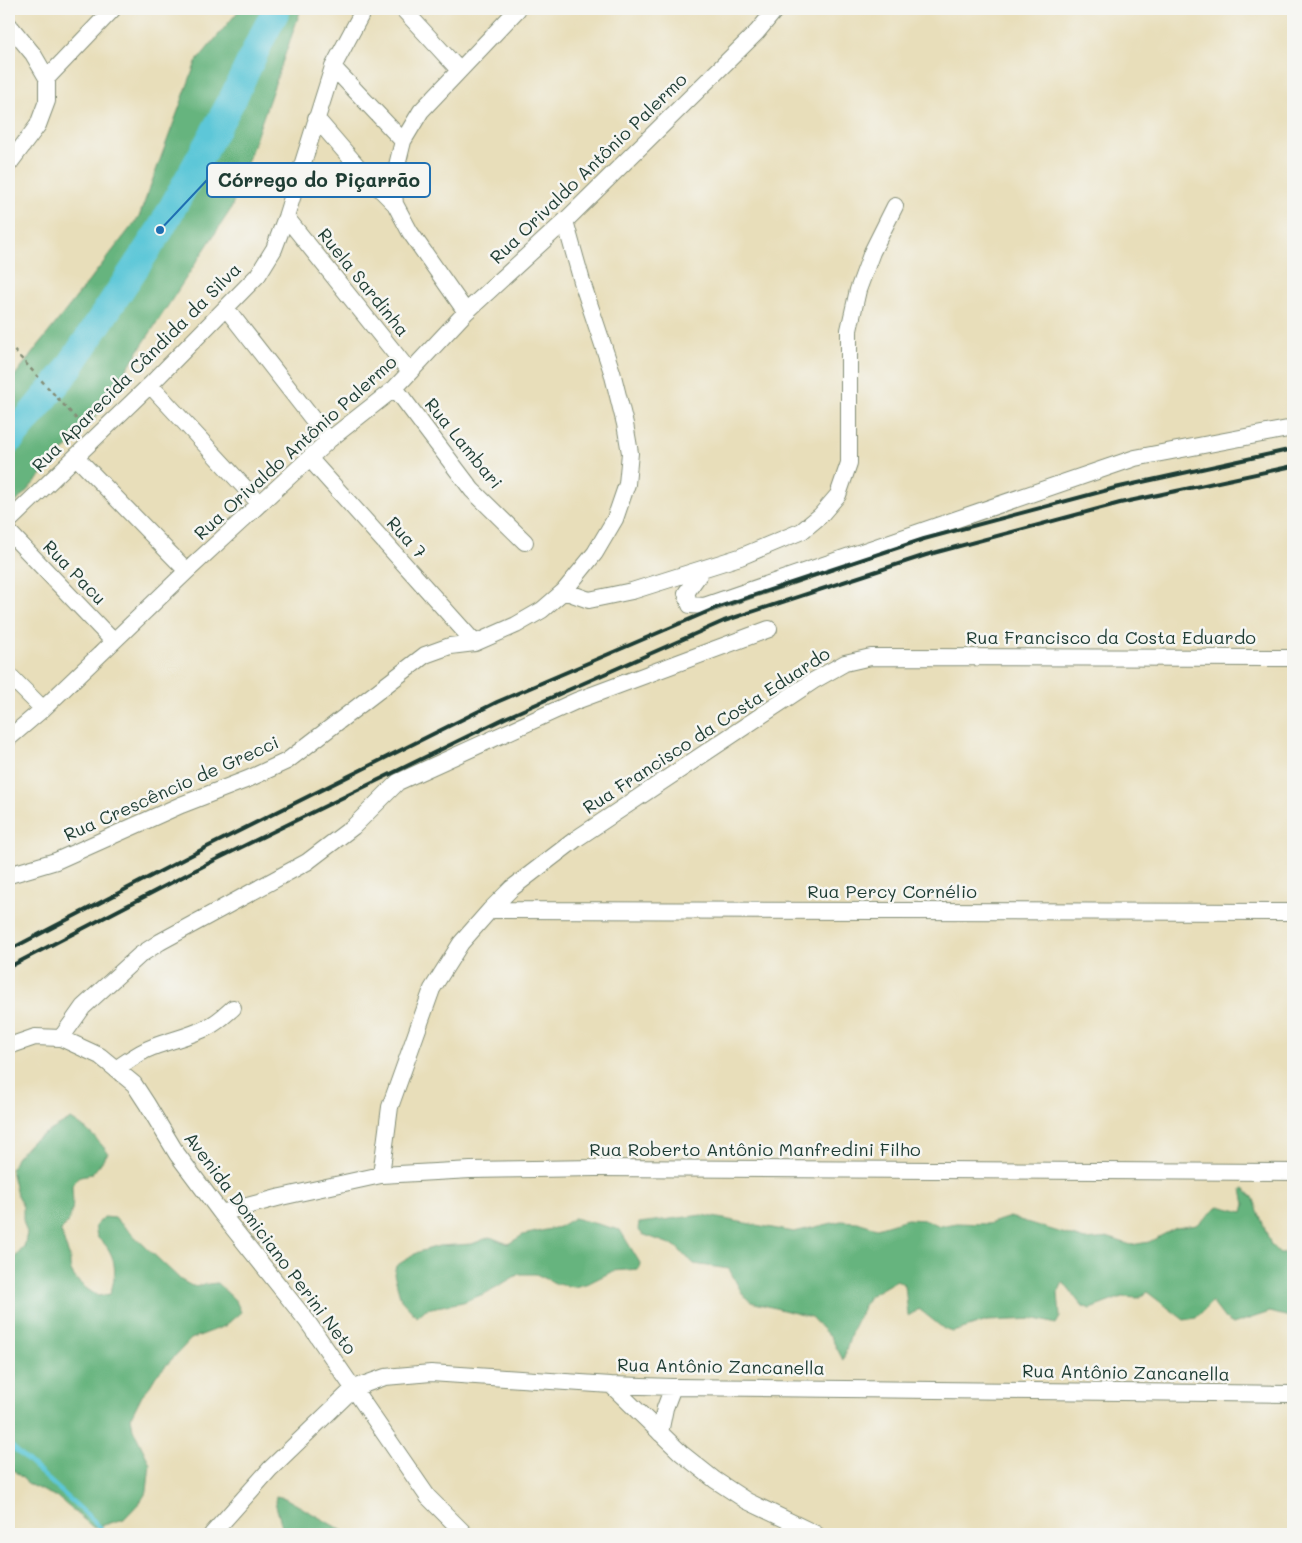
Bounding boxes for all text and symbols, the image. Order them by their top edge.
street label: Rua Orivaldo Antônio Palermo [484,67,692,269]
callout: Córrego do Piçarrão [207,163,430,197]
text: Córrego do Piçarrão [218,167,420,192]
street label: Ruela Sardinha [313,223,415,341]
street label: Rua Aparecida Cândida da Silva [26,257,246,477]
street label: Rua Orivaldo Antônio Palermo [188,349,402,545]
street label: Rua Lambari [420,392,508,494]
street label: Rua 7 [382,511,432,563]
street label: Rua Pacu [38,535,112,609]
street label: Rua Francisco da Costa Eduardo [966,625,1256,649]
street label: Rua Francisco da Costa Eduardo [578,641,834,819]
street label: Rua Crescêncio de Grecci [60,730,282,846]
street label: Rua Percy Cornélio [807,879,977,903]
street label: Avenida Domiciano Perini Neto [179,1127,363,1359]
street label: Rua Roberto Antônio Manfredini Filho [589,1137,921,1161]
street label: Rua Antônio Zancanella [617,1352,825,1380]
street label: Rua Antônio Zancanella [1022,1358,1230,1386]

